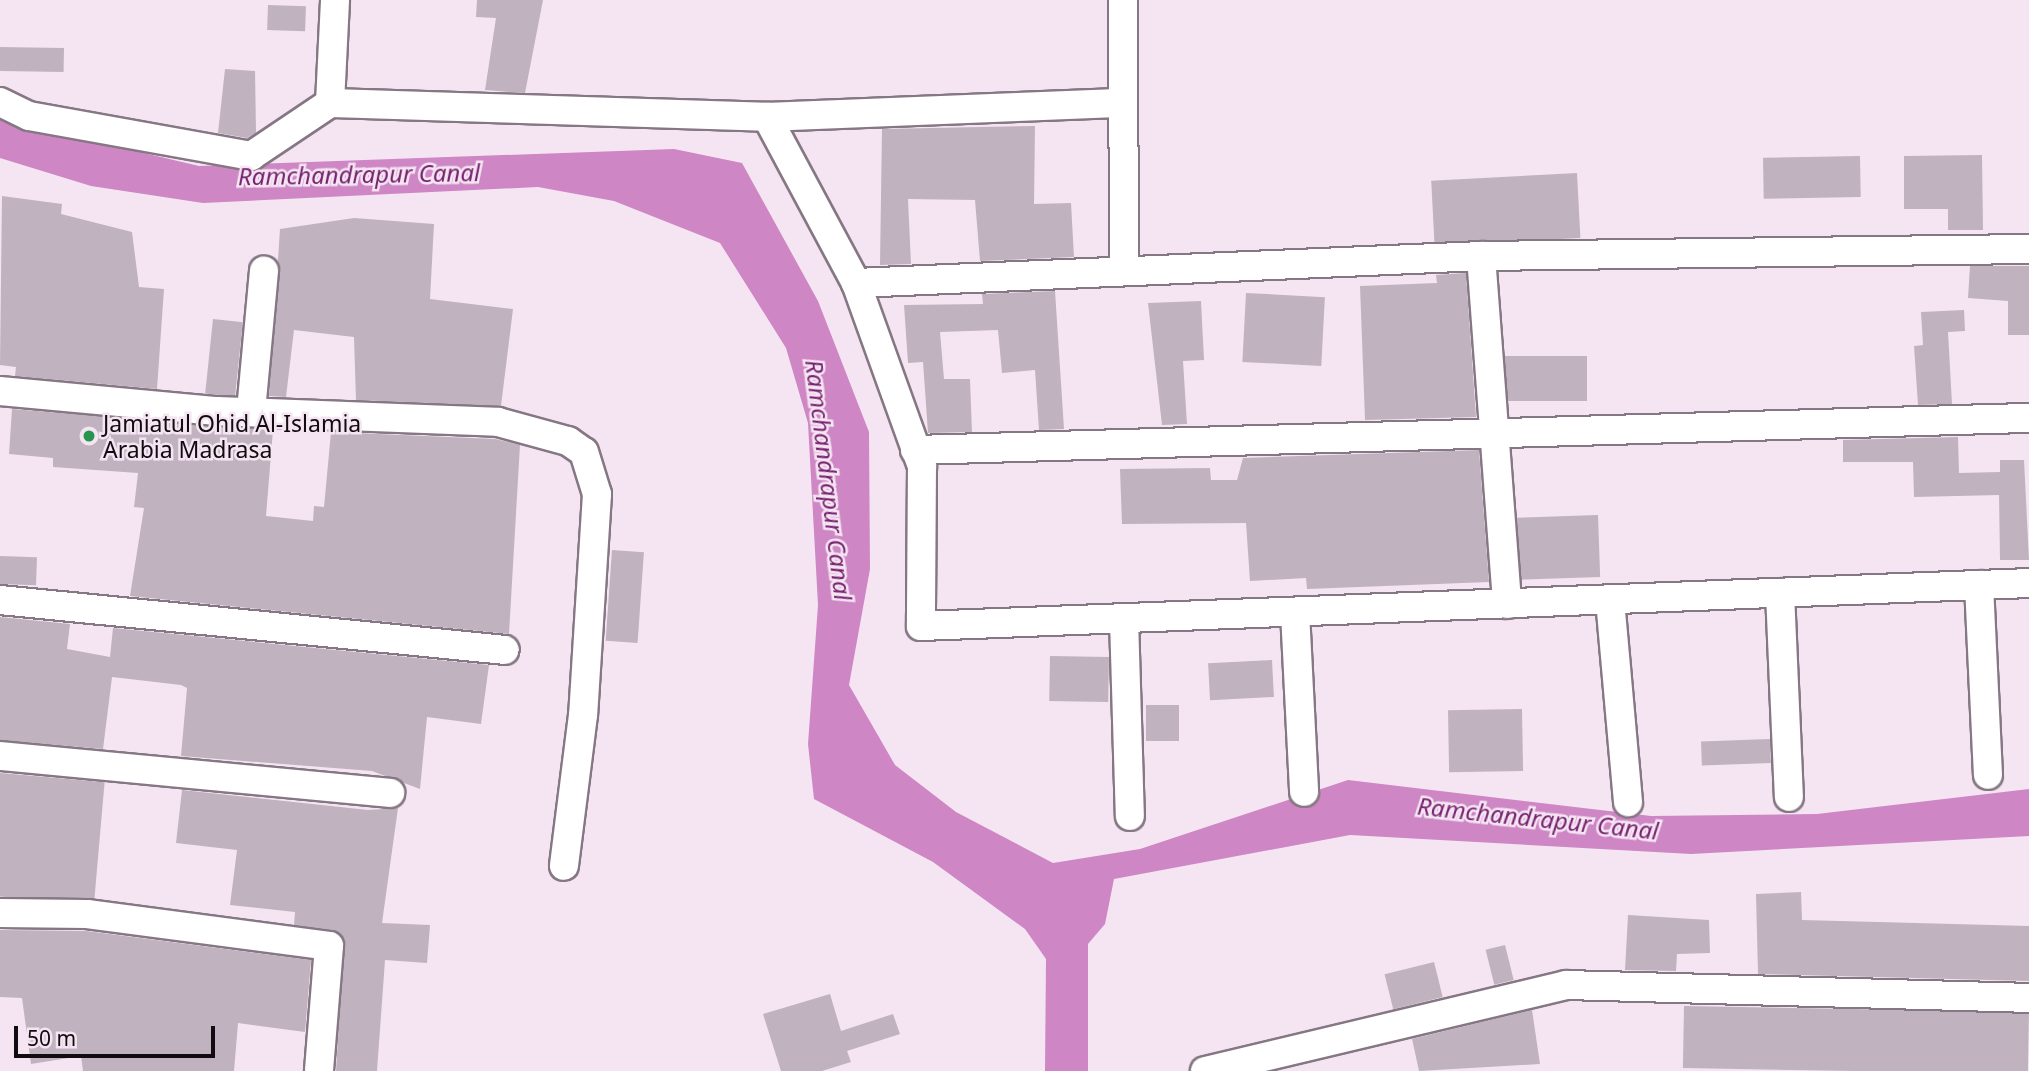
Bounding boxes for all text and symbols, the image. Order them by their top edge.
water label: Ramchandrapur Canal [238,157,480,191]
water label: Ramchandrapur Canal [800,358,858,602]
place label: Jamiatul Ohid Al-Islamia Arabia Madrasa [103,409,361,463]
marker: Jamiatul Ohid Al-Islamia Arabia Madrasa [81,428,97,444]
water label: Ramchandrapur Canal [1416,791,1660,845]
scale bar [18,1012,219,1056]
text: 50 m [27,1024,76,1052]

